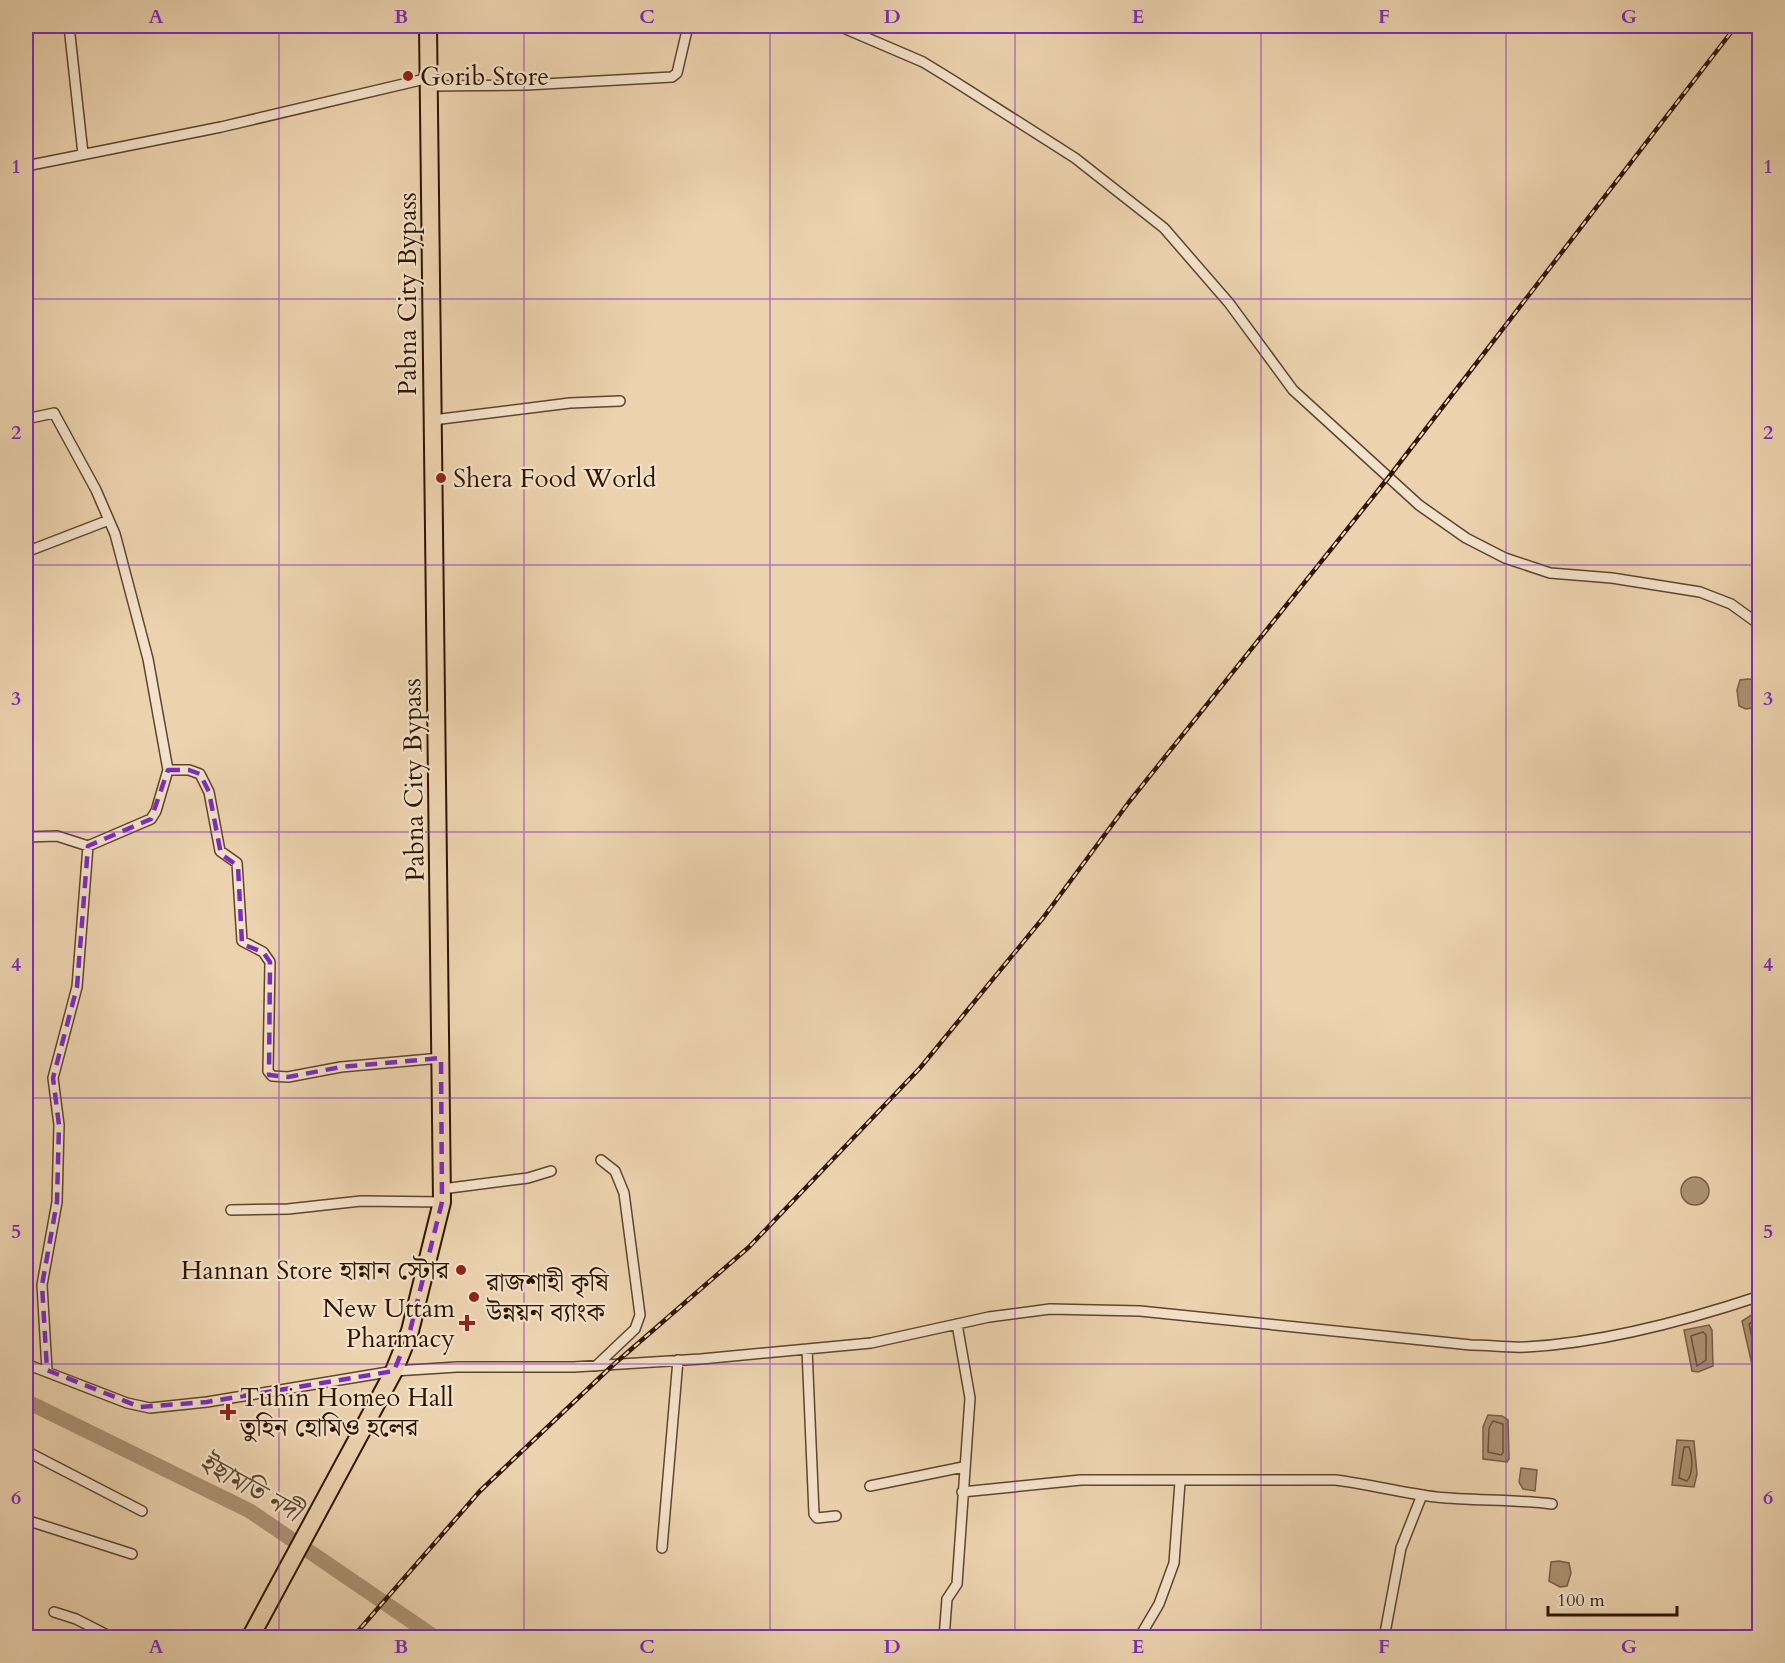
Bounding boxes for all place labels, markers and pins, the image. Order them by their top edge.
place label: Gorib Store [420,59,549,94]
marker: Gorib Store [401,69,415,83]
place label: Shera Food World [453,461,656,496]
marker: Shera Food World [434,471,448,485]
place label: Hannan Store হান্নান স্টোর [181,1253,451,1288]
marker: Hannan Store হান্নান স্টোর [454,1263,468,1277]
place label: রাজশাহী কৃষি উন্নয়ন ব্যাংক [485,1265,610,1330]
marker: রাজশাহী কৃষি উন্নয়ন ব্যাংক [467,1290,481,1304]
place label: New Uttam Pharmacy [322,1291,455,1356]
marker: New Uttam Pharmacy [460,1316,474,1330]
place label: Tuhin Homeo Hall তুহিন হোমিও হলের [239,1380,454,1445]
marker: Tuhin Homeo Hall তুহিন হোমিও হলের [221,1405,235,1419]

